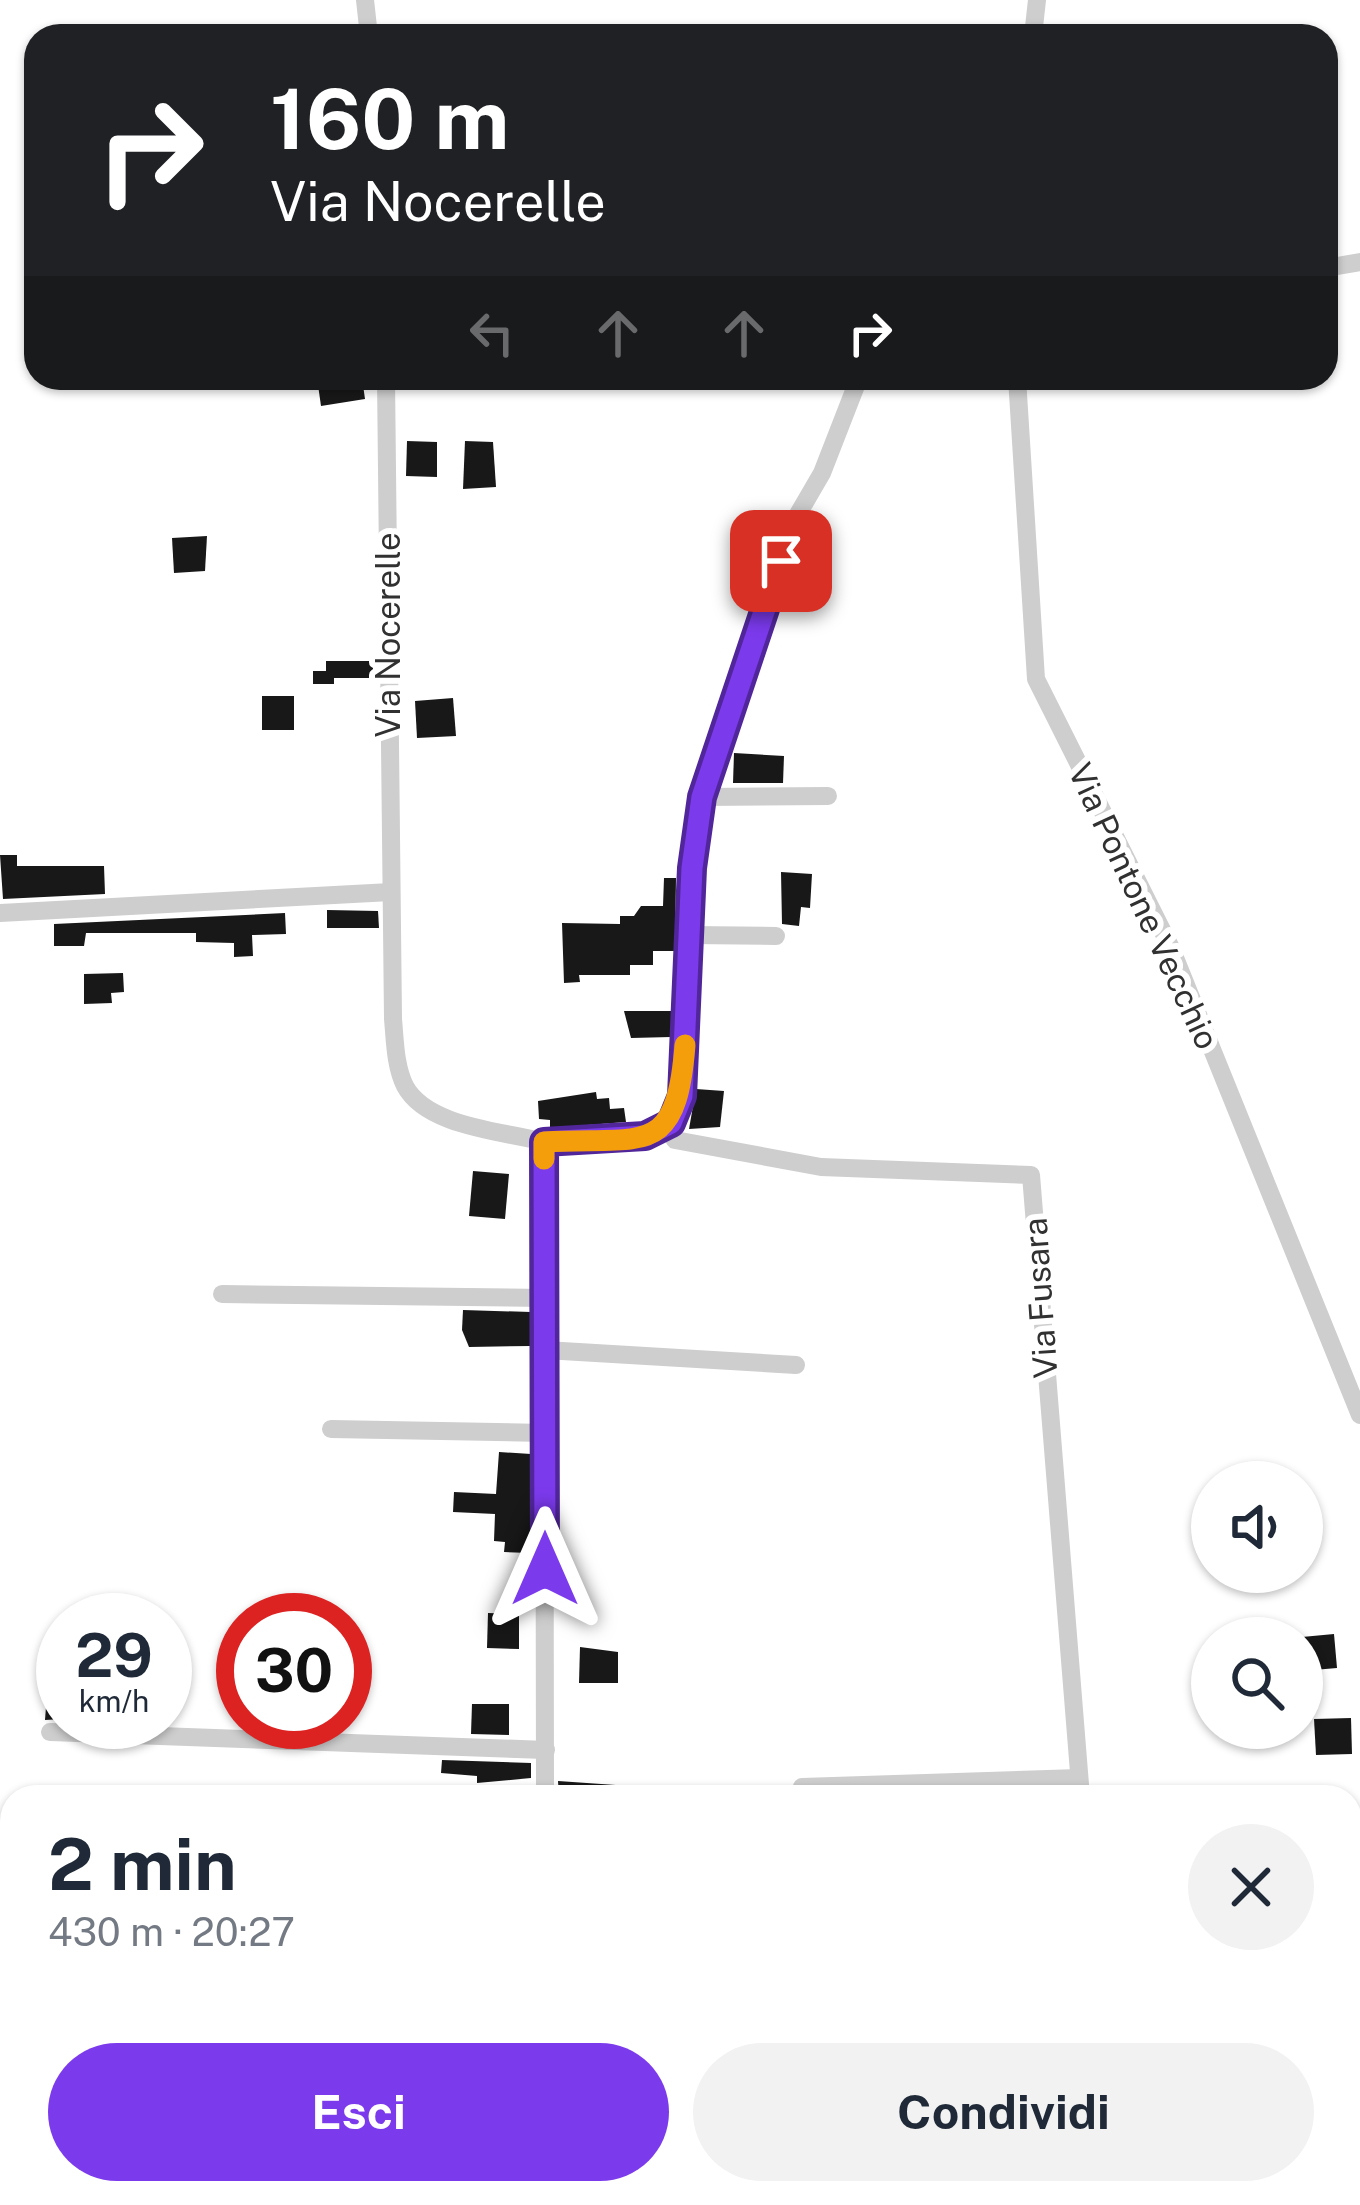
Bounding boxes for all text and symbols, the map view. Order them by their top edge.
text: 160 m [270,69,509,168]
icon: right [72,72,228,228]
text: Via Nocerelle [270,170,606,233]
icon: left [459,300,525,366]
icon: ahead [585,300,651,366]
icon: ahead [711,300,777,366]
icon: right [837,300,903,366]
pin [730,510,832,612]
icon: arrive [748,528,814,594]
street label: Via Nocerelle [369,532,407,738]
street label: Via Pontone Vecchio [1061,757,1227,1055]
street label: Via Fusara [1015,1217,1065,1379]
map controls [1191,1461,1323,1749]
button: sound [1191,1461,1323,1593]
position arrow [482,1506,608,1632]
speed limit sign: 30 [216,1593,372,1749]
button: search [1191,1617,1323,1749]
text: 29 [75,1620,153,1691]
text: km/h [79,1683,149,1719]
text: 2 min [48,1822,237,1906]
button: close [1188,1824,1314,1950]
text: 430 m · 20:27 [48,1909,295,1955]
button: Esci [48,2043,669,2181]
button: Condividi [693,2043,1314,2181]

